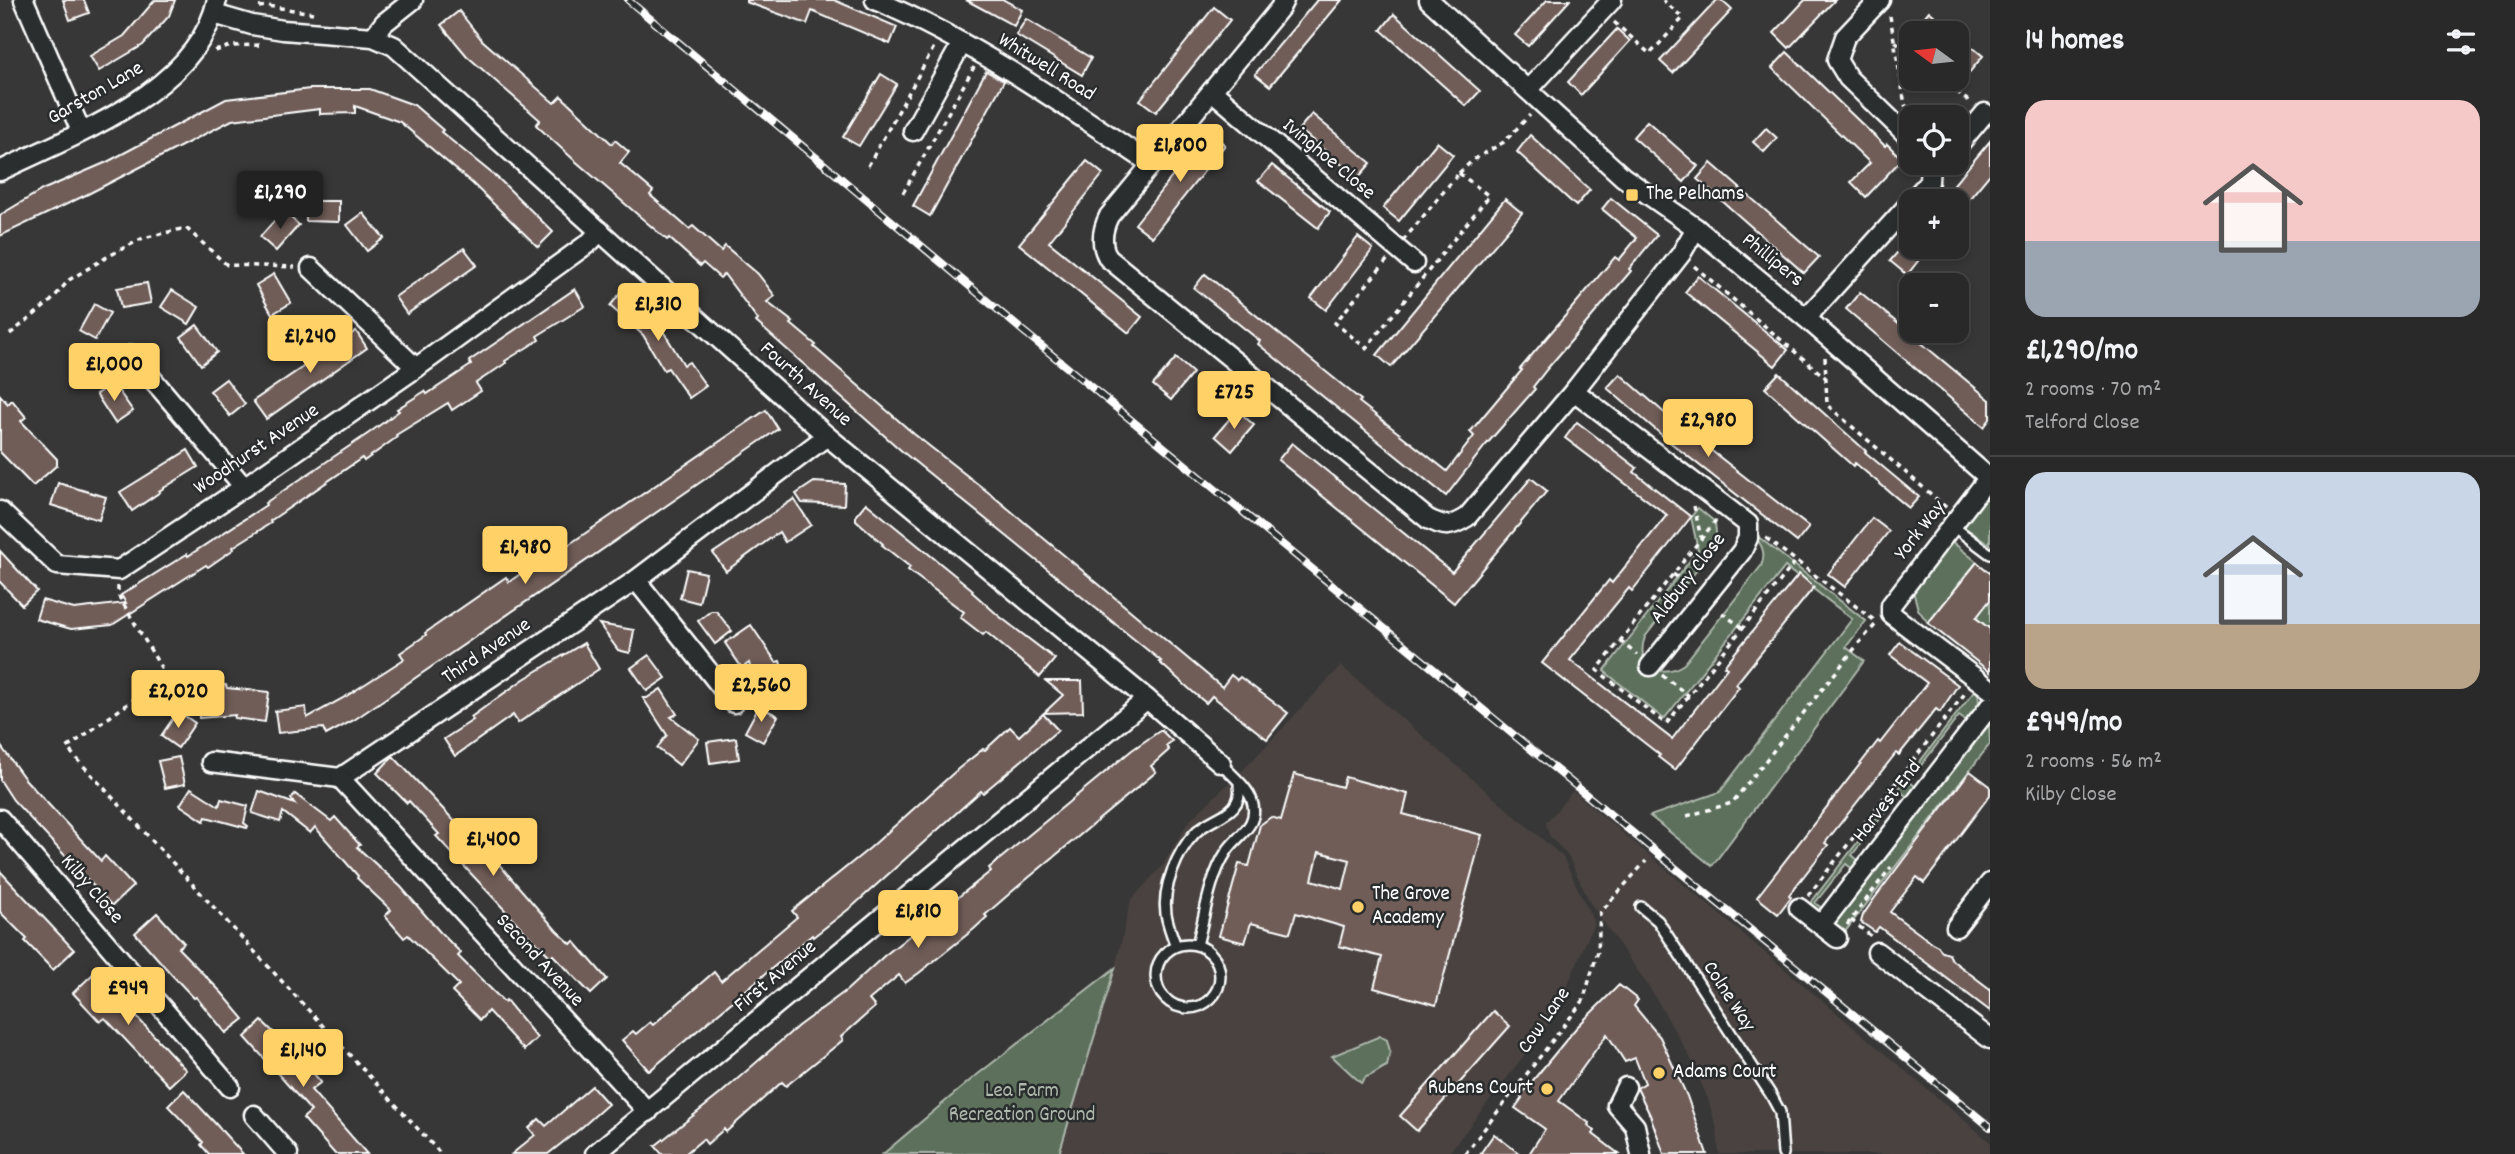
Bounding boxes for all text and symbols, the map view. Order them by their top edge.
north arrow [1899,21,1969,91]
map controls [1899,21,1969,343]
text: 14 homes [2025,21,2124,64]
icon: filters [2442,23,2480,61]
street label: Whitwell Road [991,26,1101,110]
street label: Garston Lane [43,54,149,134]
button: locate [1899,105,1969,175]
street label: Ivinghoe Close [1275,112,1381,208]
pin: £1,800 [1123,124,1237,184]
text: £1,800 [1152,130,1208,163]
icon: home [2190,145,2316,271]
pin: £1,290 [223,172,337,231]
text: £1,290 [253,177,307,210]
place label: The Pelhams [1646,180,1745,210]
marker: The Pelhams [1624,187,1640,203]
button: + [1899,189,1969,259]
street label: Phillipers [1734,227,1810,295]
button: − [1899,273,1969,343]
pin: £1,310 [601,284,715,343]
text: £1,310 [634,289,682,322]
pin: £1,240 [253,316,367,375]
text: £1,240 [283,321,337,354]
text: £1,290/mo [2025,331,2138,374]
street label: Fourth Avenue [752,335,858,435]
pin: £1,000 [57,344,171,403]
text: £1,000 [85,349,143,382]
pin: £725 [1193,372,1275,431]
text: 2 rooms · 70 m² [2025,374,2161,407]
text: £725 [1213,377,1255,410]
street label: Woodhurst Avenue [188,397,326,503]
pin: £2,980 [1651,400,1765,459]
text: £2,980 [1679,405,1737,438]
text: Telford Close [2025,407,2140,440]
street label: York Way [1888,494,1954,567]
icon: home [2190,517,2316,643]
pin: £1,980 [468,526,582,586]
street label: Aldbury Close [1644,527,1734,631]
text: £1,980 [498,532,552,565]
street label: Third Avenue [436,611,538,693]
pin: £2,560 [704,664,818,724]
pin: £2,020 [121,670,235,730]
text: £2,560 [731,670,791,703]
text: £2,020 [147,676,209,709]
text: £949/mo [2025,703,2122,746]
text: 2 rooms · 56 m² [2025,746,2162,779]
street label: Harvest End [1846,755,1930,849]
text: Kilby Close [2025,779,2117,812]
pin: £1,400 [436,818,550,878]
text: £1,400 [465,824,521,857]
street label: Kilby Close [52,849,130,931]
place label: The Grove Academy [1372,880,1450,934]
pin: £1,810 [861,890,975,950]
text: £1,810 [894,896,942,929]
marker: The Grove Academy [1350,899,1366,915]
street label: Second Avenue [488,908,590,1014]
street label: First Avenue [728,933,824,1021]
street label: Colne Way [1694,956,1762,1039]
pin: £949 [87,968,169,1027]
text: £949 [107,973,149,1006]
street label: Cow Lane [1511,981,1579,1061]
pin: £1,140 [246,1030,360,1089]
text: £1,140 [279,1035,327,1068]
place label: Adams Court [1673,1058,1777,1088]
marker: Adams Court [1651,1065,1667,1081]
place label: Rubens Court [1428,1074,1533,1104]
park label: Lea Farm Recreation Ground [949,1077,1095,1131]
marker: Rubens Court [1539,1081,1555,1097]

